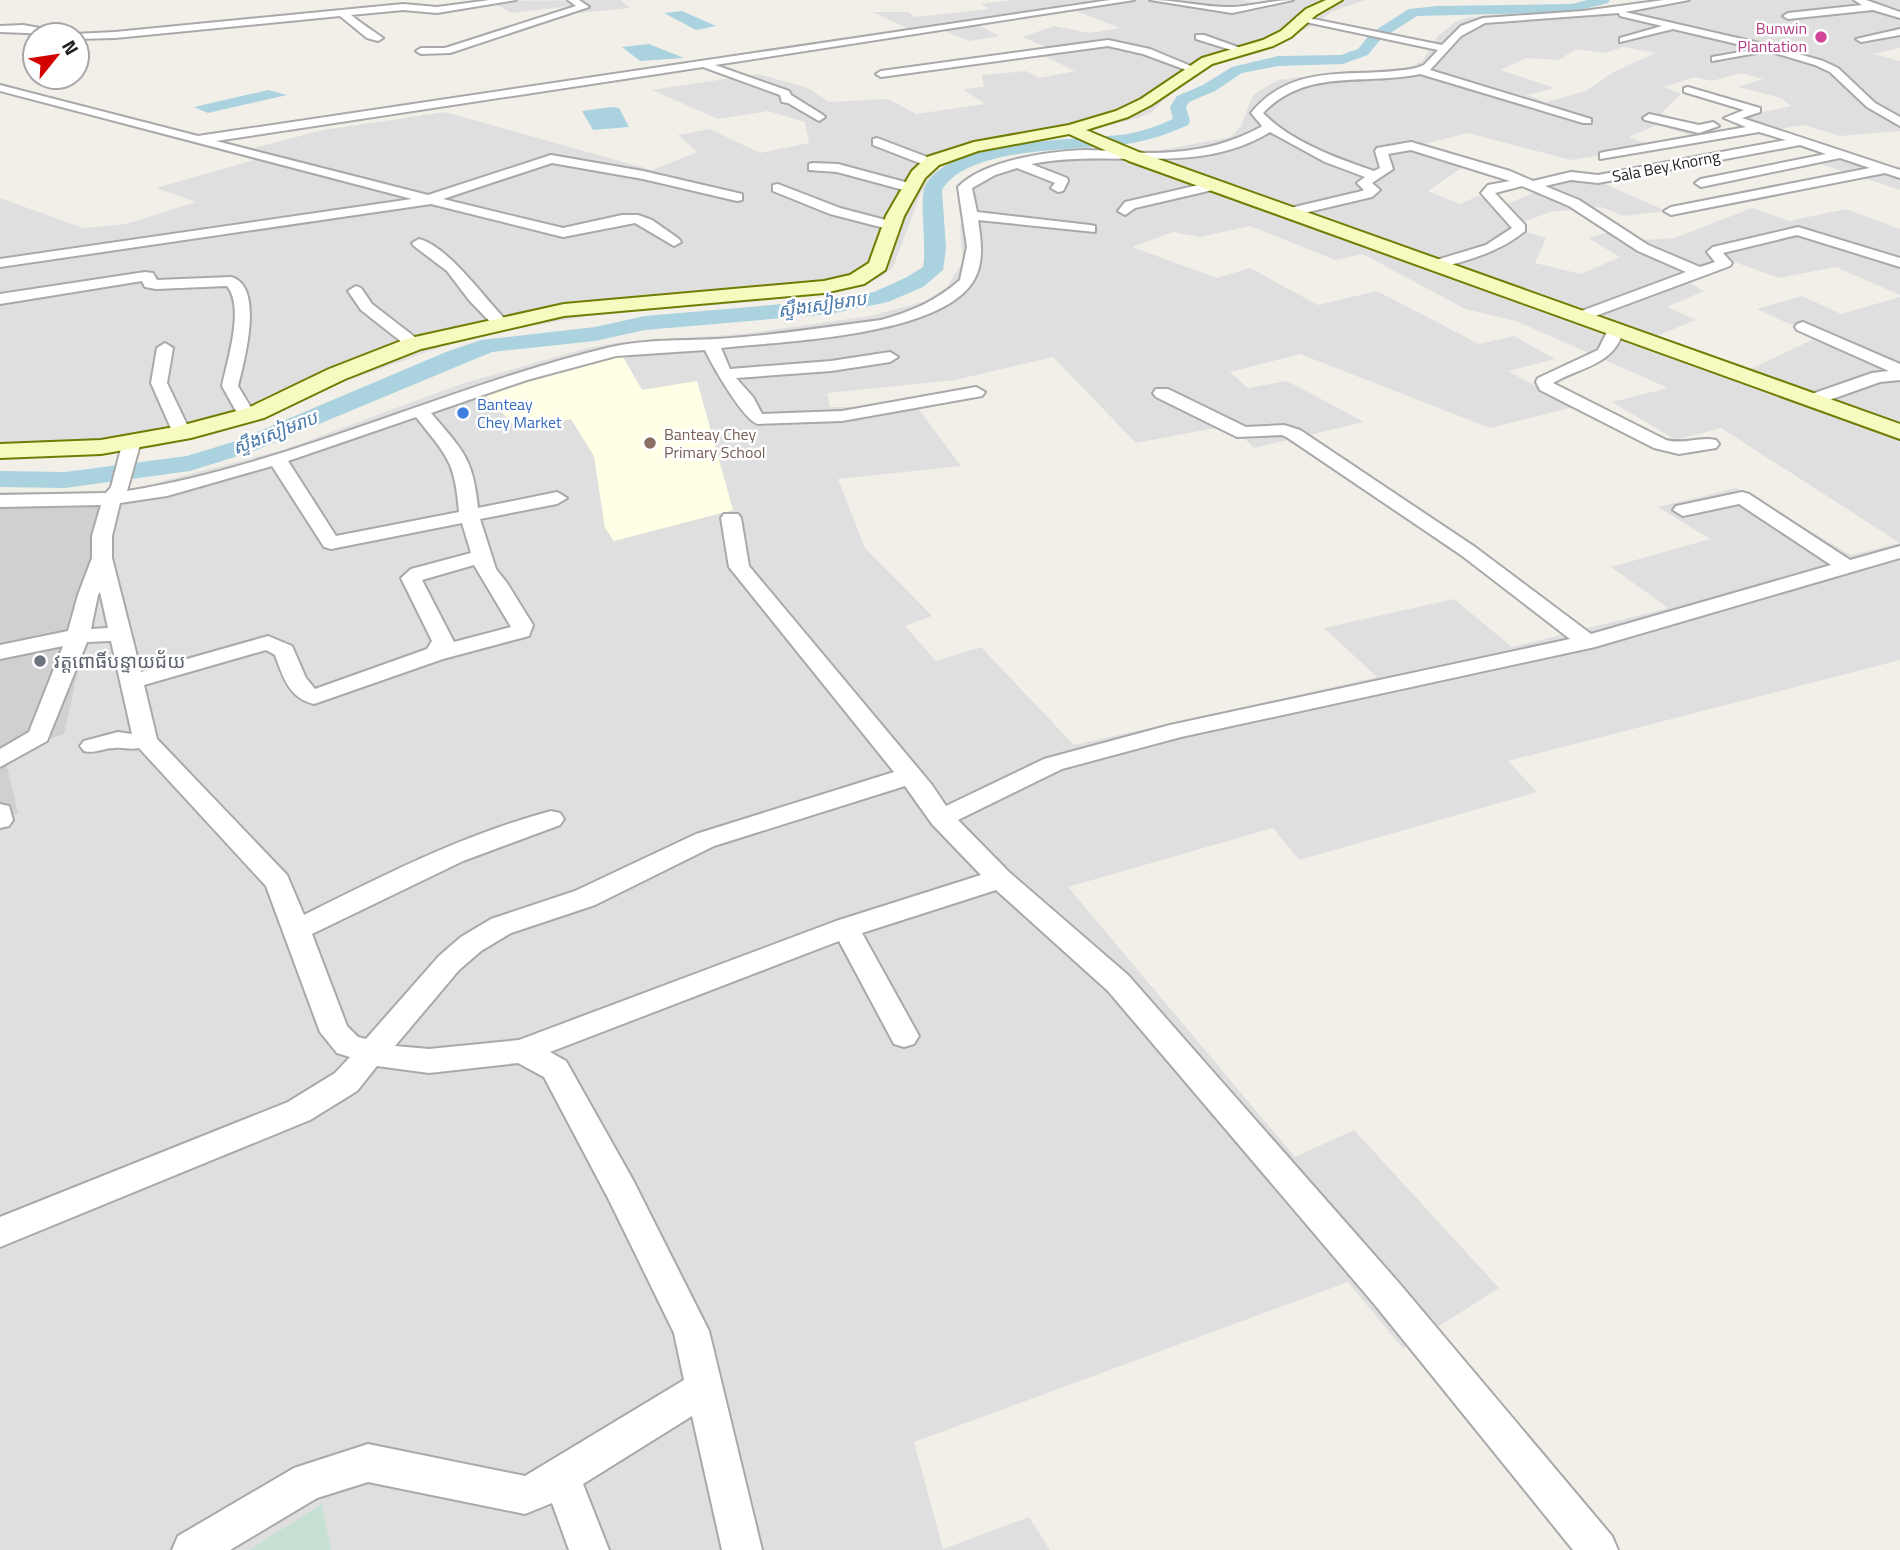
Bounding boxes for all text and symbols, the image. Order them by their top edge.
place label: Bunwin Plantation [1737,16,1807,58]
north arrow [21,21,91,91]
marker: Bunwin Plantation [1813,29,1829,45]
text: N [55,34,87,60]
street label: Sala Bey Knorng [1610,144,1722,188]
water label: ស្ទឹងសៀមរាប [776,285,869,324]
place label: Banteay Chey Market [477,392,562,434]
water label: ស្ទឹងសៀមរាប [228,403,323,461]
marker: Banteay Chey Market [455,405,471,421]
place label: Banteay Chey Primary School [664,422,766,464]
marker: Banteay Chey Primary School [642,435,658,451]
place label: វត្តពោធិ៍បន្ទាយជ័យ [54,646,185,675]
marker: វត្តពោធិ៍បន្ទាយជ័យ [32,653,48,669]

